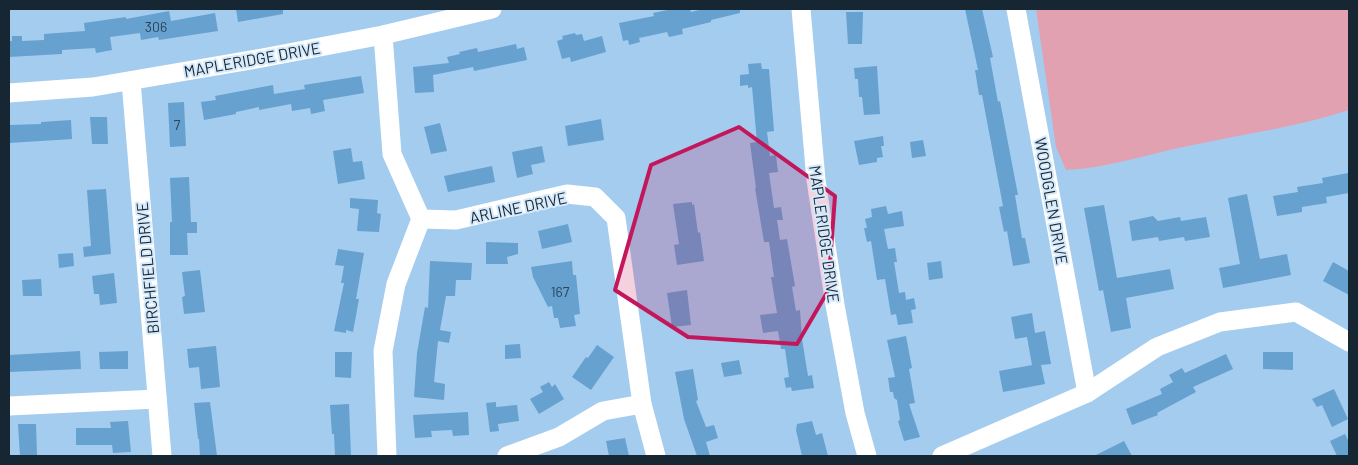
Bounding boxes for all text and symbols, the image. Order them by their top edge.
house number: 306 [145,18,167,35]
street label: MAPLERIDGE DRIVE [182,38,322,80]
house number: 7 [174,116,181,133]
street label: WOODGLEN DRIVE [1031,136,1073,266]
street label: MAPLERIDGE DRIVE [806,164,844,304]
street label: ARLINE DRIVE [468,187,568,227]
street label: BIRCHFIELD DRIVE [132,201,162,335]
house number: 167 [551,283,570,300]

